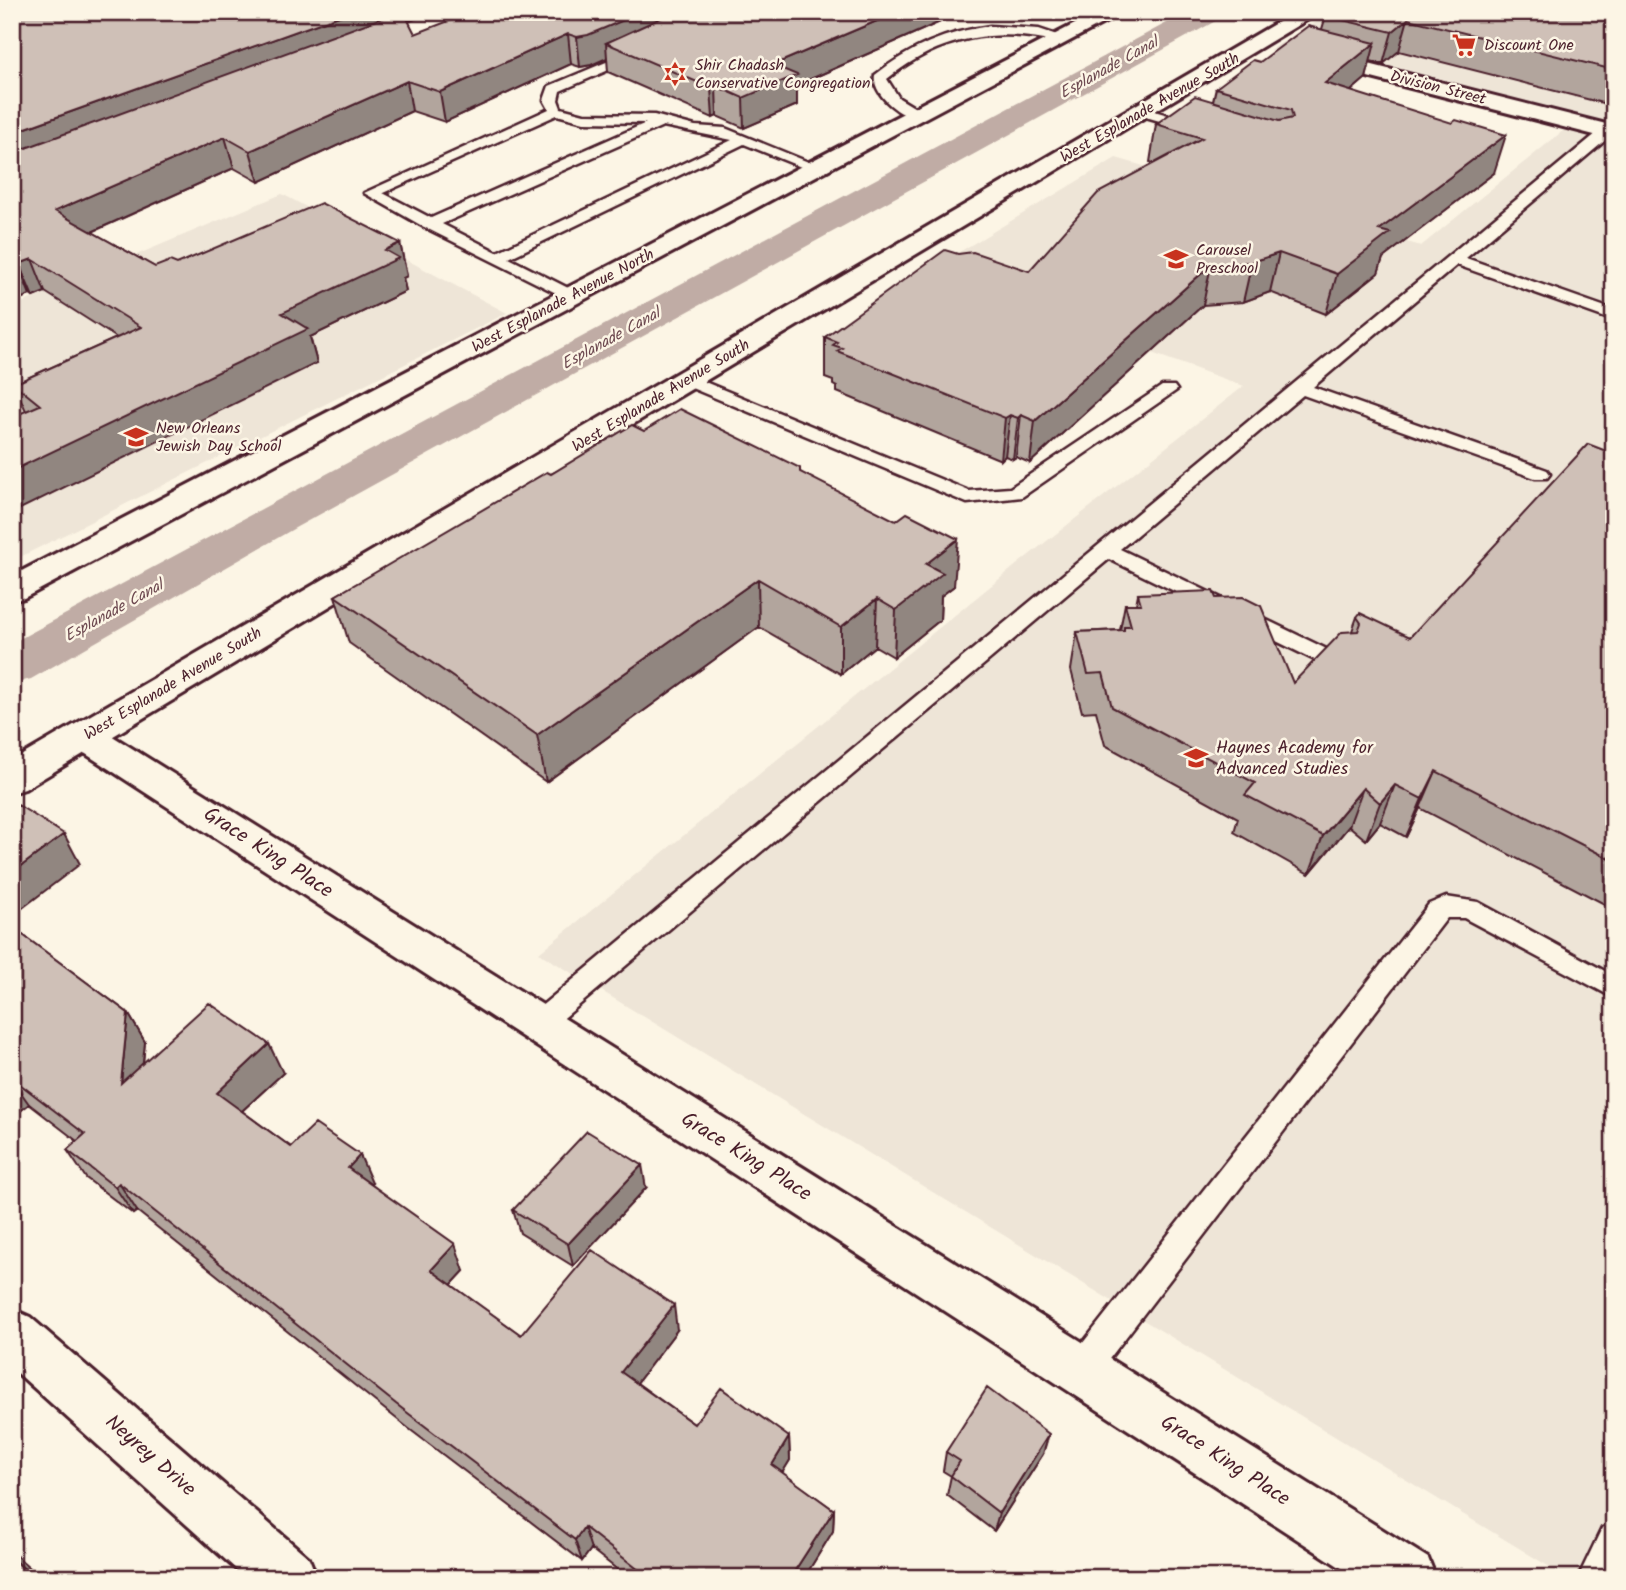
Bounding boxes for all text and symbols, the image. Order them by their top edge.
water label: Esplanade Canal [1055,29,1166,106]
supermarket icon: Discount One [1450,31,1478,59]
place label: Discount One [1484,33,1574,58]
street label: West Esplanade Avenue South [1056,46,1244,170]
place label: Shir Chadash Conservative Congregation [695,53,871,96]
synagogue icon: Shir Chadash Conservative Congregation [661,60,689,88]
street label: Division Street [1387,64,1489,112]
place label: Carousel Preschool [1196,238,1258,281]
street label: West Esplanade Avenue North [467,242,659,360]
school or university icon: Carousel Preschool [1162,245,1190,273]
water label: Esplanade Canal [557,300,668,377]
street label: West Esplanade Avenue South [567,333,755,459]
place label: New Orleans Jewish Day School [156,416,282,459]
school or university icon: New Orleans Jewish Day School [122,423,150,451]
water label: Esplanade Canal [60,572,171,649]
street label: West Esplanade Avenue South [79,621,267,747]
place label: Haynes Academy for Advanced Studies [1216,734,1374,784]
school or university icon: Haynes Academy for Advanced Studies [1182,744,1210,772]
street label: Grace King Place [197,799,340,908]
street label: Grace King Place [674,1104,818,1211]
street label: Neyrey Drive [97,1407,203,1506]
street label: Grace King Place [1154,1407,1297,1516]

